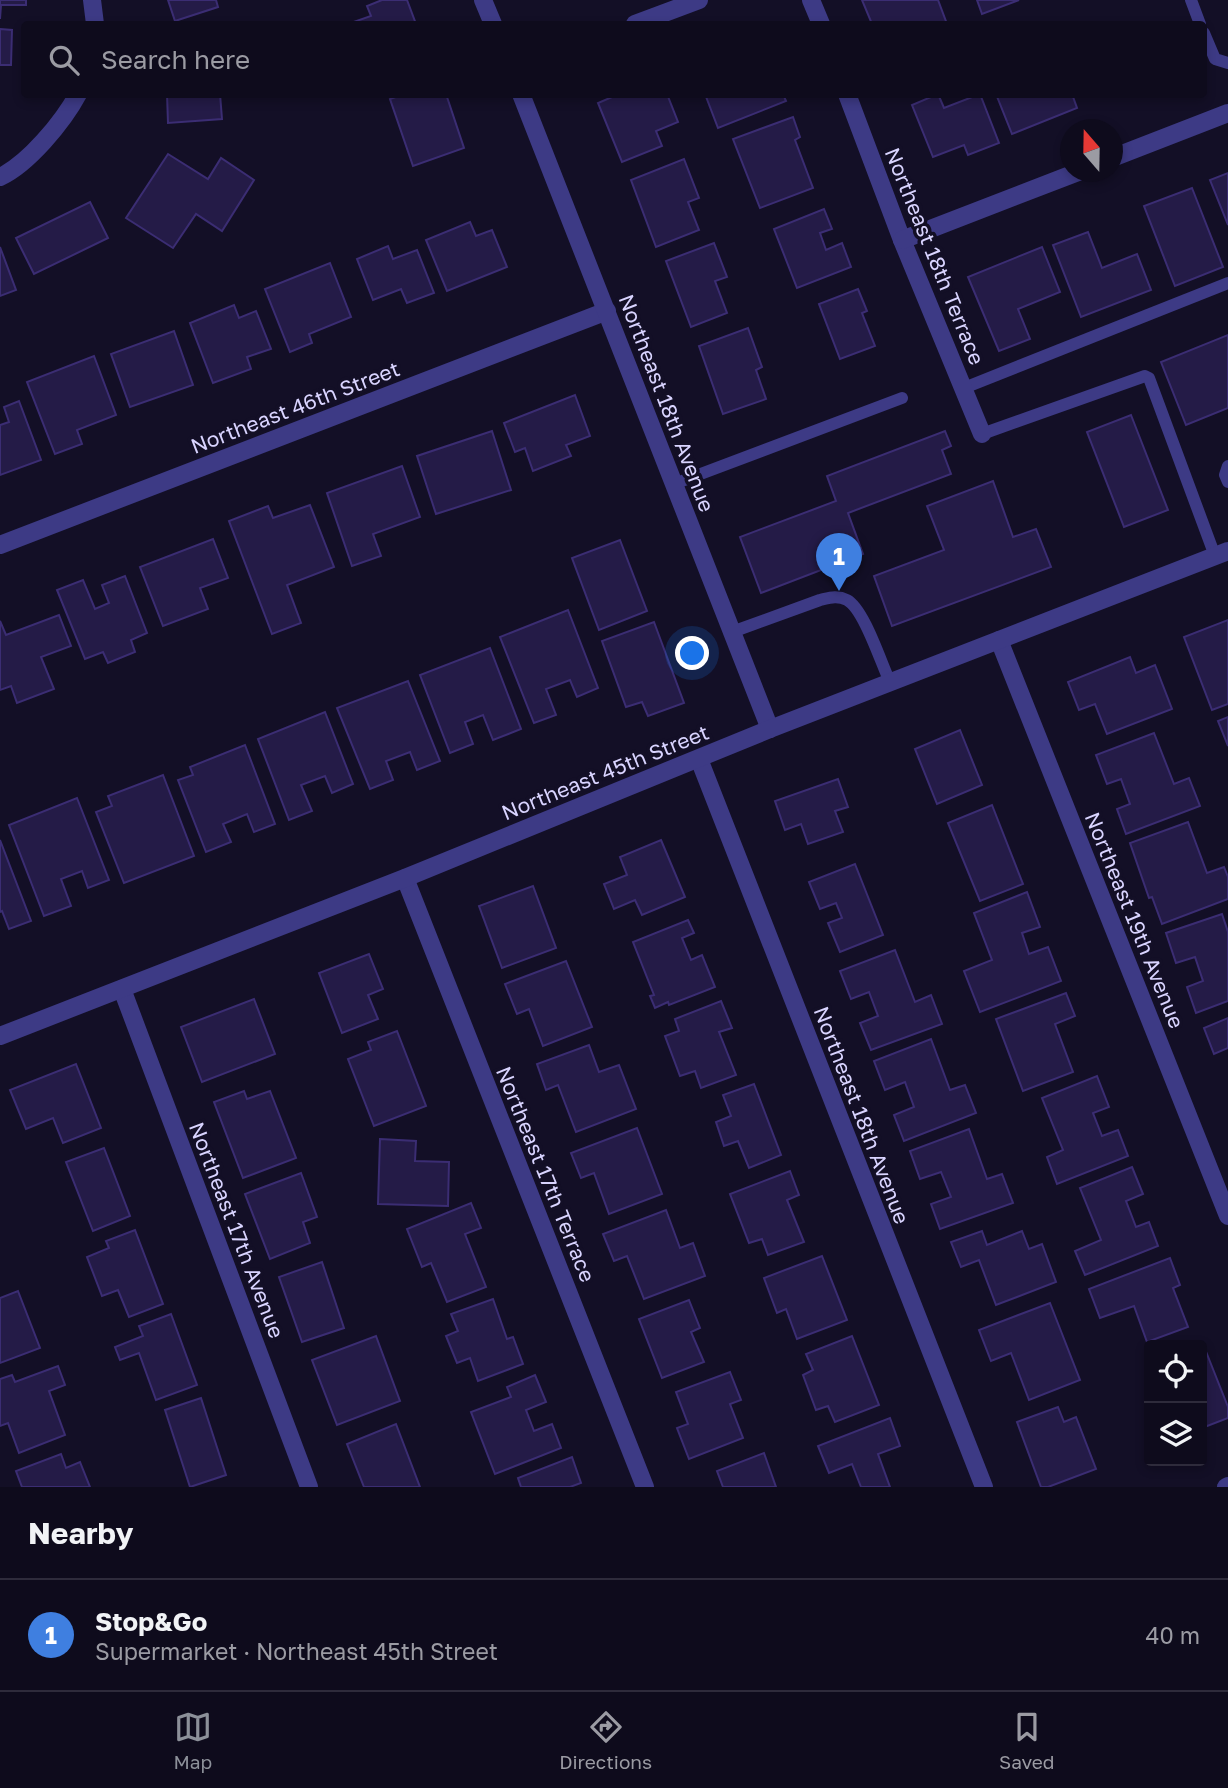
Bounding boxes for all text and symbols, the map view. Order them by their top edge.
search box [21,21,1207,98]
icon: search [45,41,83,79]
text: Search here [101,44,250,75]
north arrow [1060,119,1123,182]
street label: Northeast 18th Terrace [880,144,990,368]
street label: Northeast 18th Avenue [613,291,721,515]
street label: Northeast 46th Street [187,355,403,459]
pin: 1 [816,533,862,591]
your location [675,636,709,670]
street label: Northeast 45th Street [498,719,712,825]
street label: Northeast 19th Avenue [1080,808,1190,1032]
street label: Northeast 18th Avenue [808,1003,916,1227]
street label: Northeast 17th Terrace [491,1062,601,1286]
street label: Northeast 17th Avenue [184,1118,290,1342]
map controls [1144,1340,1207,1466]
button: locate [1144,1340,1207,1403]
button: layers [1144,1403,1207,1466]
text: Nearby [28,1515,133,1551]
text: Stop&Go [95,1606,207,1637]
text: 1 [45,1621,57,1649]
text: 40 m [1146,1621,1200,1649]
text: Supermarket · Northeast 45th Street [95,1637,498,1665]
tab: Map [173,1708,212,1773]
tab: Directions [559,1708,652,1773]
tab: Saved [999,1708,1055,1773]

